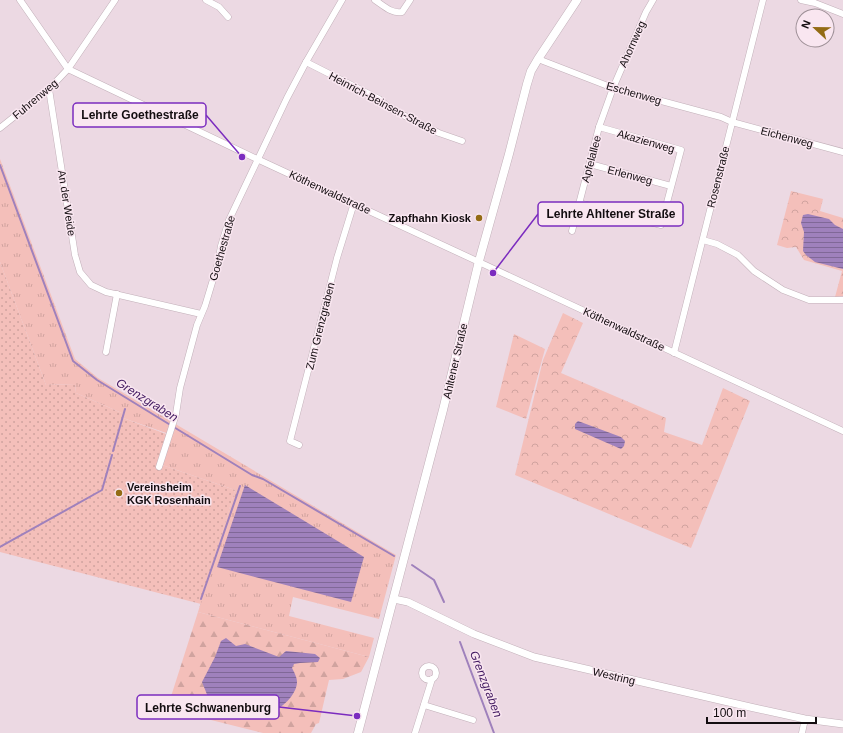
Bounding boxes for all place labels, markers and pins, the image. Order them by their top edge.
callout: Lehrte Goethestraße [73,103,206,127]
callout: Lehrte Ahltener Straße [538,202,683,226]
place label: Zapfhahn Kiosk [388,212,472,224]
marker: Zapfhahn Kiosk [474,213,484,223]
place label: Vereinsheim KGK Rosenhain [127,481,211,506]
marker: Vereinsheim KGK Rosenhain [114,488,124,498]
callout: Lehrte Schwanenburg [137,695,279,719]

